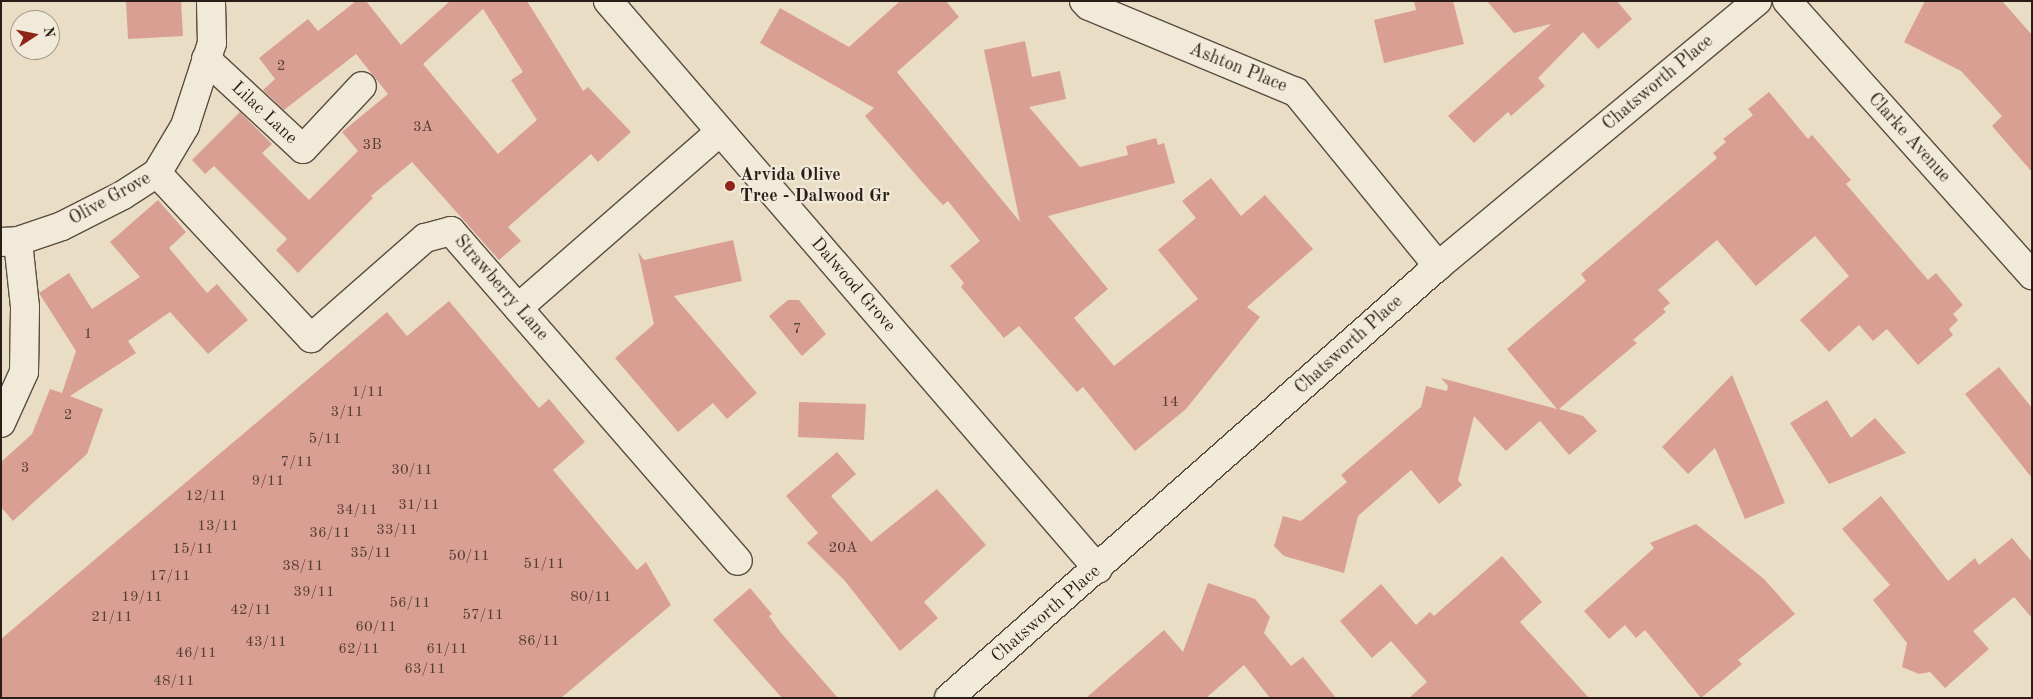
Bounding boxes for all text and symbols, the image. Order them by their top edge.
north arrow [10,10,60,60]
text: N [41,26,57,39]
street label: Chatsworth Place [1598,31,1718,135]
street label: Ashton Place [1186,39,1290,97]
house number: 2 [277,58,285,76]
street label: Lilac Lane [226,77,302,149]
street label: Clarke Avenue [1863,89,1955,187]
house number: 3A [413,119,433,137]
house number: 3B [362,137,382,155]
place label: Arvida Olive Tree - Dalwood Gr [740,165,890,208]
street label: Olive Grove [66,168,154,230]
marker: Arvida Olive Tree - Dalwood Gr [724,180,736,192]
street label: Strawberry Lane [449,231,553,345]
street label: Dalwood Grove [806,233,900,337]
street label: Chatsworth Place [1291,291,1407,399]
house number: 7 [793,321,801,339]
house number: 1 [84,326,92,344]
house number: 1/11 [352,384,384,402]
house number: 14 [1161,394,1179,412]
house number: 3/11 [331,404,363,422]
house number: 2 [64,407,72,425]
house number: 5/11 [309,431,341,449]
house number: 7/11 [281,454,313,472]
house number: 3 [21,460,29,478]
house number: 30/11 [391,462,433,480]
house number: 9/11 [252,473,284,491]
house number: 12/11 [185,488,227,506]
house number: 31/11 [398,497,440,515]
house number: 34/11 [336,502,378,520]
house number: 13/11 [197,518,239,536]
house number: 33/11 [376,522,418,540]
house number: 36/11 [309,525,351,543]
house number: 20A [829,540,857,558]
house number: 15/11 [172,541,214,559]
house number: 35/11 [350,545,392,563]
house number: 50/11 [448,548,490,566]
house number: 51/11 [523,556,565,574]
house number: 38/11 [282,558,324,576]
street label: Chatsworth Place [987,561,1105,667]
house number: 17/11 [149,568,191,586]
house number: 39/11 [293,584,335,602]
house number: 19/11 [121,589,163,607]
house number: 80/11 [570,589,612,607]
house number: 56/11 [389,595,431,613]
house number: 42/11 [230,602,272,620]
house number: 57/11 [462,607,504,625]
house number: 21/11 [91,609,133,627]
house number: 60/11 [355,619,397,637]
house number: 86/11 [518,633,560,651]
house number: 43/11 [245,634,287,652]
house number: 62/11 [338,641,380,659]
house number: 61/11 [426,641,468,659]
house number: 46/11 [175,645,217,663]
house number: 63/11 [404,661,446,679]
house number: 48/11 [153,673,195,691]

